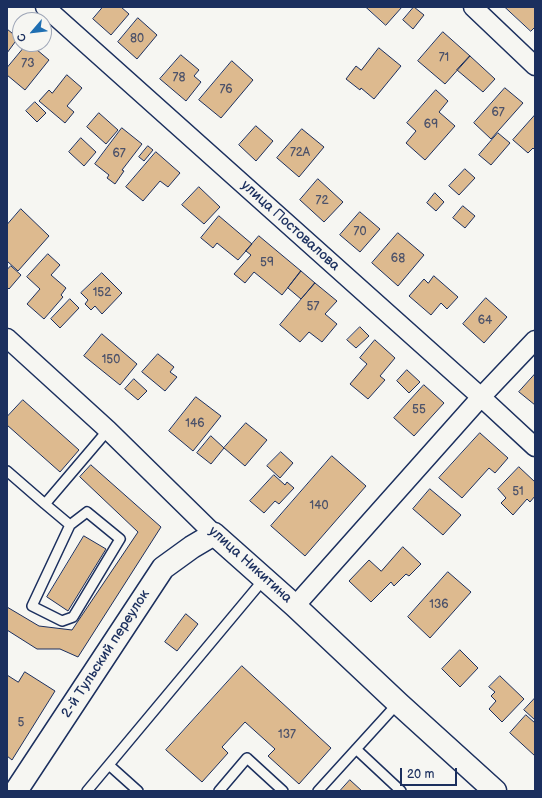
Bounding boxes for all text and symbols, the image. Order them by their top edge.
north arrow [12,12,52,52]
text: С [14,31,29,44]
house number: 80 [130,32,144,46]
house number: 71 [439,51,449,65]
house number: 73 [21,57,35,71]
house number: 78 [173,71,185,85]
house number: 76 [219,83,233,97]
house number: 67 [491,106,505,120]
house number: 69 [424,118,438,132]
house number: 72А [290,146,310,160]
house number: 67 [112,147,126,161]
street label: улица Постовалова [237,177,343,275]
house number: 72 [316,194,328,208]
house number: 70 [354,225,366,239]
house number: 68 [391,252,405,266]
house number: 59 [260,256,274,270]
house number: 152 [93,286,111,300]
house number: 57 [307,300,319,314]
house number: 64 [478,314,492,328]
house number: 150 [102,353,120,367]
house number: 55 [412,403,426,417]
house number: 146 [185,417,205,431]
house number: 51 [512,485,524,499]
house number: 140 [309,499,329,513]
street label: улица Никитина [205,523,295,607]
street label: 2-й Тульский переулок [58,587,154,721]
house number: 136 [429,598,449,612]
house number: 5 [18,716,24,730]
house number: 137 [278,728,296,742]
scale bar [402,760,459,786]
text: 20 m [407,767,434,782]

